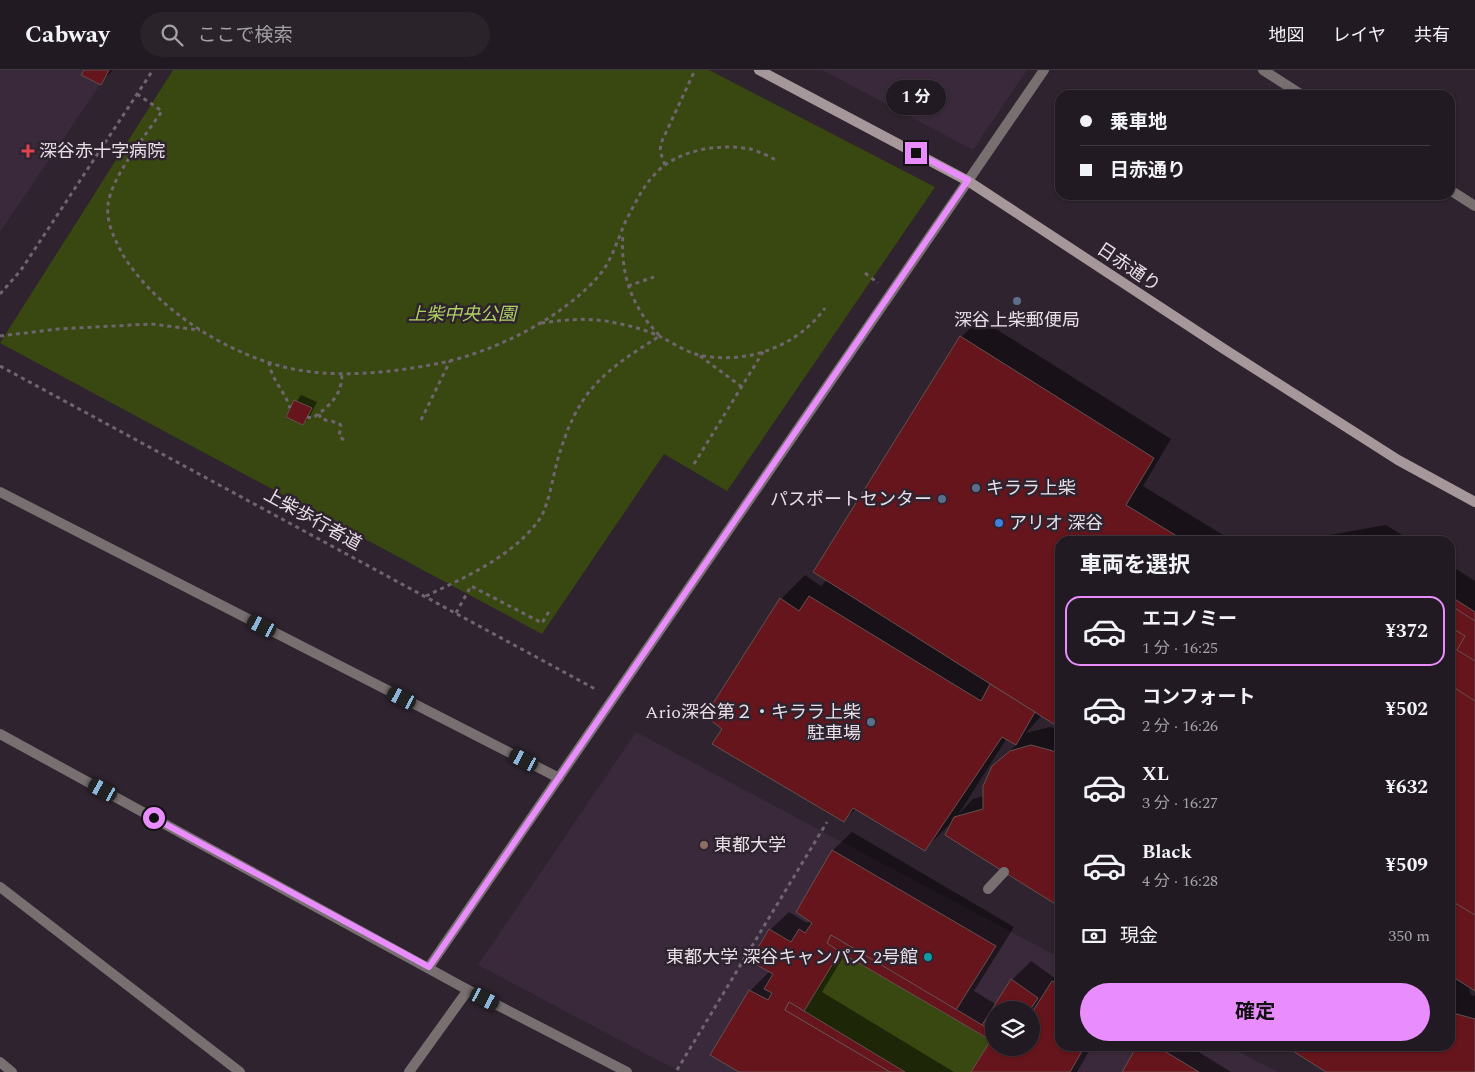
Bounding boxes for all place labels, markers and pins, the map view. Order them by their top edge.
place label: 深谷赤十字病院 [39,138,165,165]
marker: 深谷赤十字病院 [21,144,35,158]
marker: 深谷上柴郵便局 [1011,295,1023,307]
place label: 深谷上柴郵便局 [954,307,1080,334]
place label: キララ上柴 [986,475,1076,502]
marker: キララ上柴 [970,482,982,494]
place label: パスポートセンター [770,486,932,513]
marker: パスポートセンター [936,493,948,505]
place label: アリオ 深谷 [1009,510,1104,537]
marker: アリオ 深谷 [993,517,1005,529]
place label: Ario深谷第２・キララ上柴 駐車場 [645,699,861,747]
marker: Ario深谷第２・キララ上柴 駐車場 [865,716,877,728]
place label: 東都大学 [714,832,786,859]
marker: 東都大学 [698,839,710,851]
place label: 東都大学 深谷キャンパス 2号館 [666,944,918,971]
marker: 東都大学 深谷キャンパス 2号館 [922,951,934,963]

